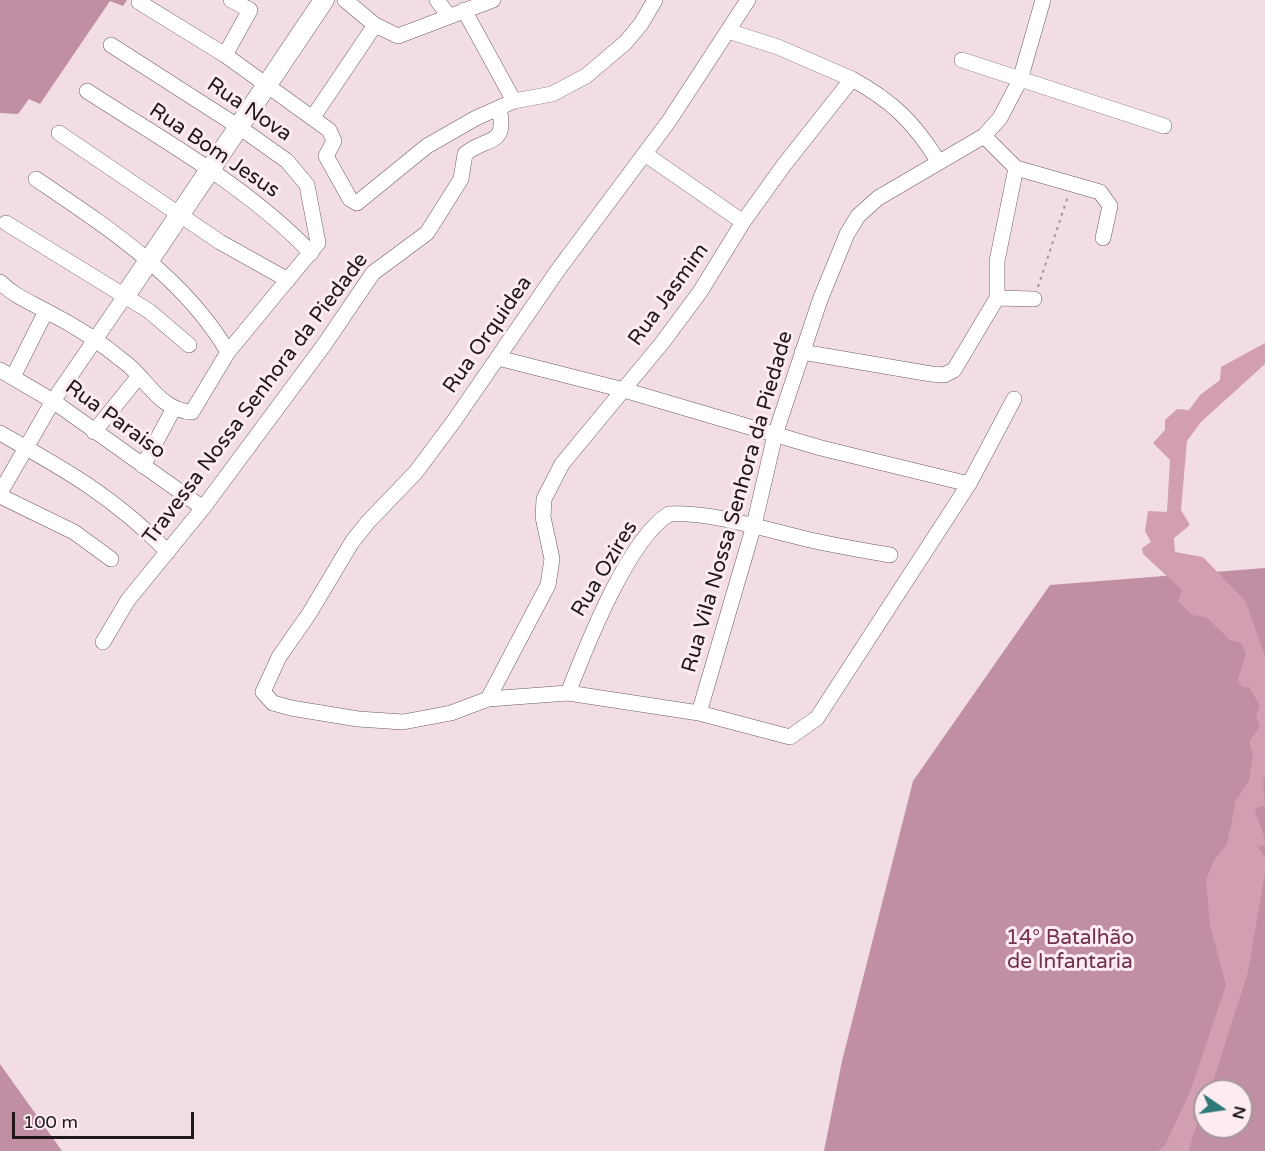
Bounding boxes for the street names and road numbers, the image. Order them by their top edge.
street label: Rua Nova [202,72,296,148]
street label: Rua Bom Jesus [144,98,284,204]
street label: Rua Jasmim [623,239,715,351]
street label: Travessa Nossa Senhora da Piedade [138,248,374,550]
street label: Rua Orquidea [438,271,538,399]
street label: Rua Vila Nossa Senhora da Piedade [677,328,799,676]
street label: Rua Paraiso [60,375,170,465]
street label: Rua Ozires [567,516,643,622]

